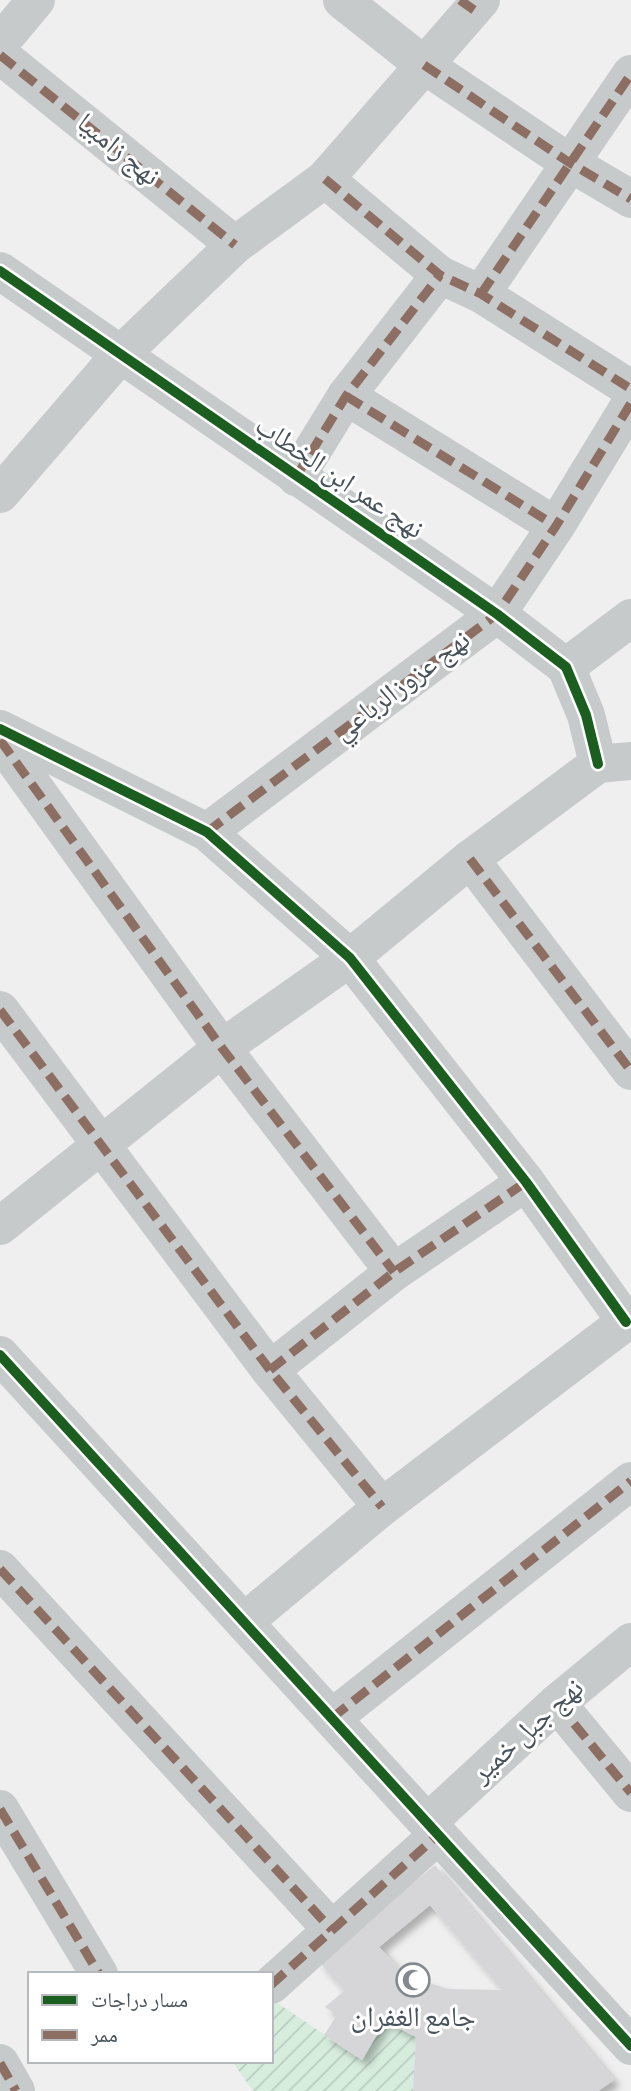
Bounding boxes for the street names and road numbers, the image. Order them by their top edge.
street label: نهج زامبيا [70,109,165,193]
street label: نهج عمر ابن الخطاب [249,412,428,546]
street label: نهج عزوزالرباعي [328,626,480,752]
street label: نهج جبل خمير [466,1674,591,1790]

